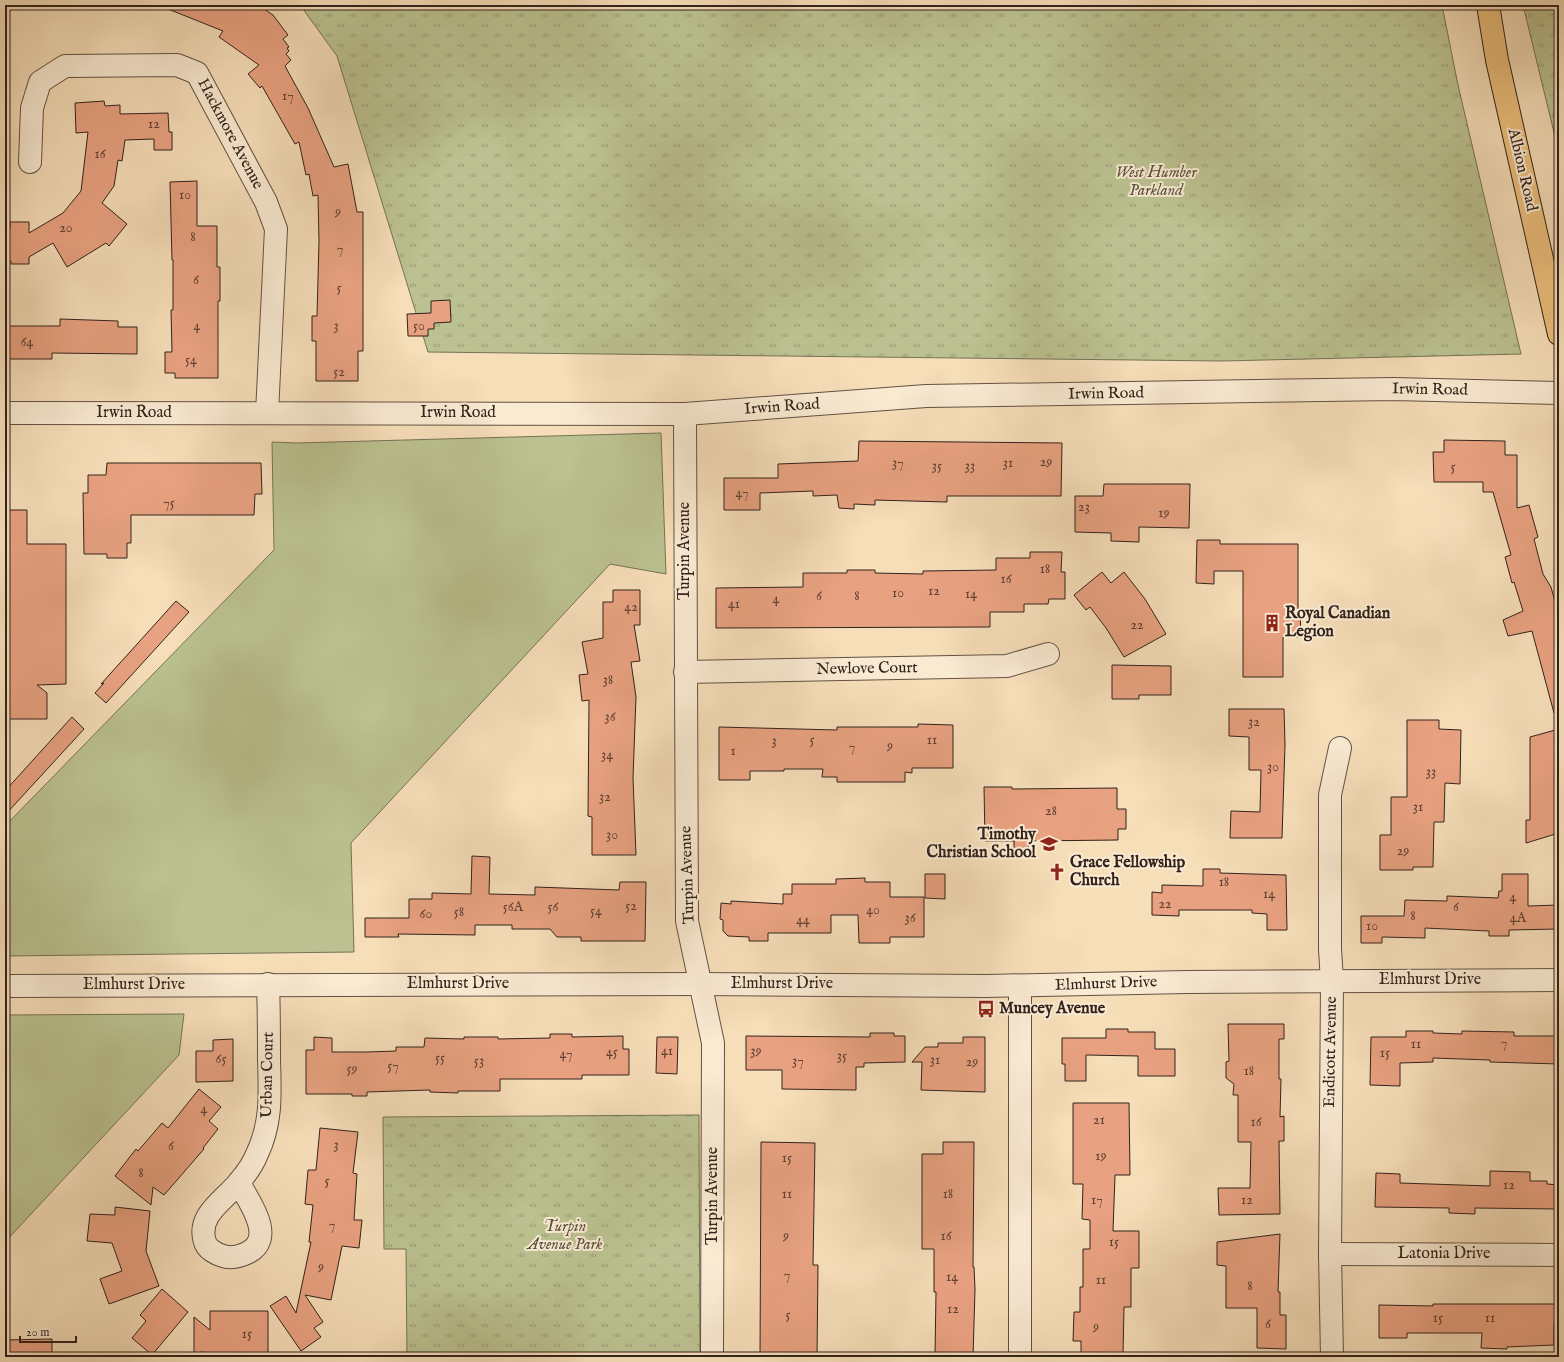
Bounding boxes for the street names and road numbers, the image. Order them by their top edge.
street label: Hackmore Avenue [192,75,268,193]
street label: Albion Road [1503,126,1541,214]
street label: Irwin Road [1392,379,1468,401]
street label: Irwin Road [1068,383,1144,405]
street label: Irwin Road [744,394,821,420]
street label: Irwin Road [96,403,172,423]
street label: Irwin Road [420,403,496,423]
street label: Turpin Avenue [675,502,695,600]
street label: Newlove Court [816,658,918,680]
street label: Turpin Avenue [676,826,700,924]
street label: Elmhurst Drive [1379,970,1481,990]
street label: Elmhurst Drive [1055,972,1157,996]
street label: Elmhurst Drive [407,974,509,994]
street label: Elmhurst Drive [731,974,833,994]
street label: Elmhurst Drive [83,975,185,995]
street label: Endicott Avenue [1320,996,1342,1108]
street label: Urban Court [257,1031,279,1118]
street label: Turpin Avenue [703,1147,723,1245]
street label: Latonia Drive [1398,1244,1490,1264]

